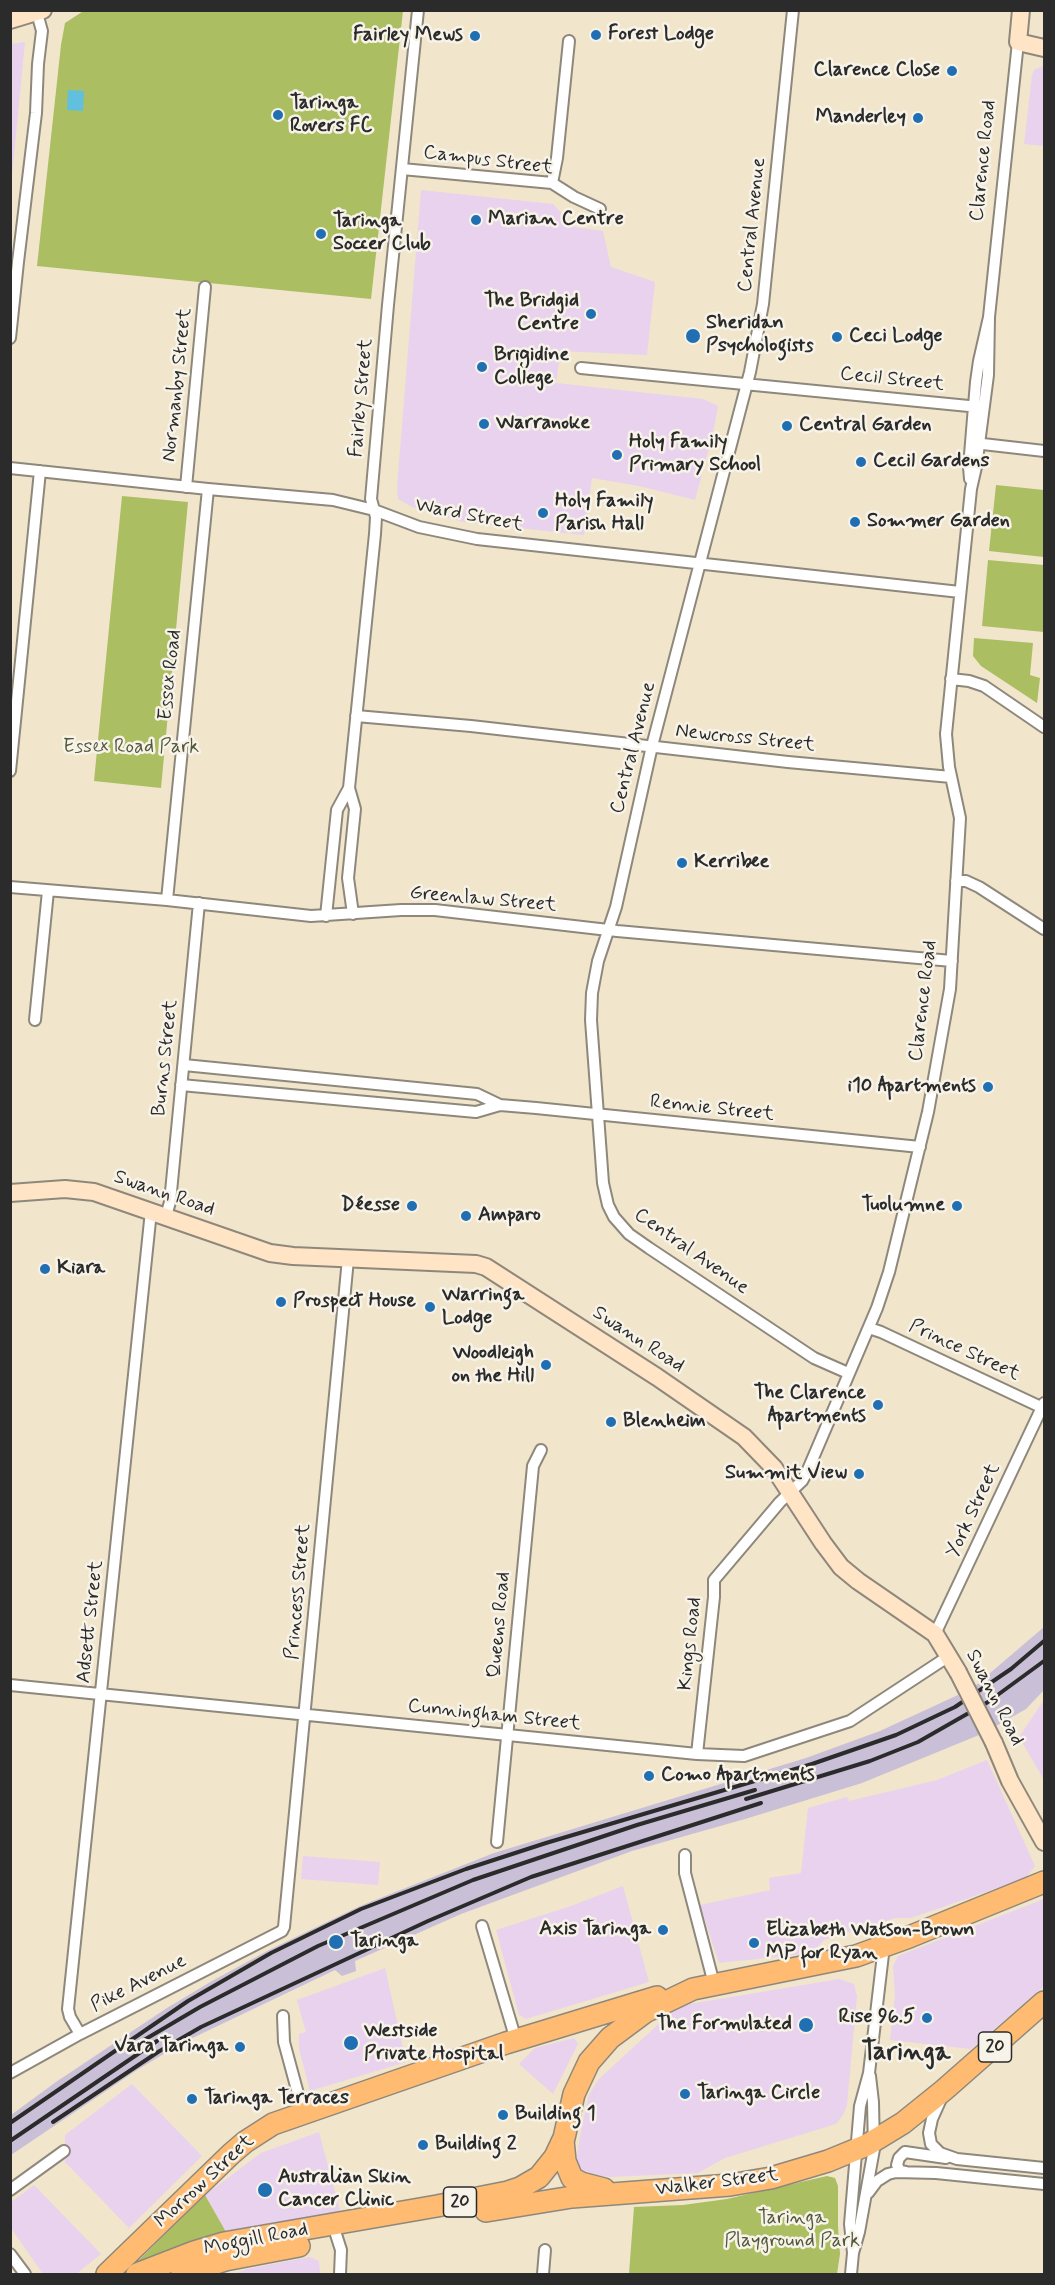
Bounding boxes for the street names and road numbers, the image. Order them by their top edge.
street label: Clarence Road [966,99,1002,223]
street label: Campus Street [422,141,554,181]
street label: Central Avenue [734,157,772,293]
street label: Normanby Street [158,307,198,463]
street label: Fairley Street [345,338,379,458]
street label: Cecil Street [839,363,945,397]
street label: Ward Street [413,494,525,538]
street label: Essex Road [154,628,188,722]
street label: Central Avenue [606,680,662,816]
street label: Newcross Street [674,720,816,758]
street label: Greenlaw Street [409,882,557,918]
street label: Clarence Road [905,939,943,1063]
street label: Burns Street [148,998,184,1118]
street label: Rennie Street [649,1091,775,1127]
street label: Swann Road [110,1166,218,1222]
street label: Central Avenue [629,1203,753,1301]
street label: Swann Road [587,1301,689,1379]
street label: Prince Street [905,1315,1023,1387]
street label: York Street [942,1460,1006,1562]
street label: Princess Street [281,1523,317,1661]
street label: Adsett Street [73,1559,109,1685]
street label: Queens Road [483,1571,517,1679]
street label: Kings Road [674,1596,708,1692]
street label: Swann Road [959,1646,1029,1750]
street label: Cunningham Street [406,1695,582,1737]
street label: Pike Avenue [87,1950,191,2018]
road number: 20 [978,2032,1012,2062]
street label: Morrow Street [150,2130,260,2234]
street label: Walker Street [654,2164,780,2202]
road number: 20 [444,2187,476,2217]
street label: Moggill Road [202,2218,310,2262]

